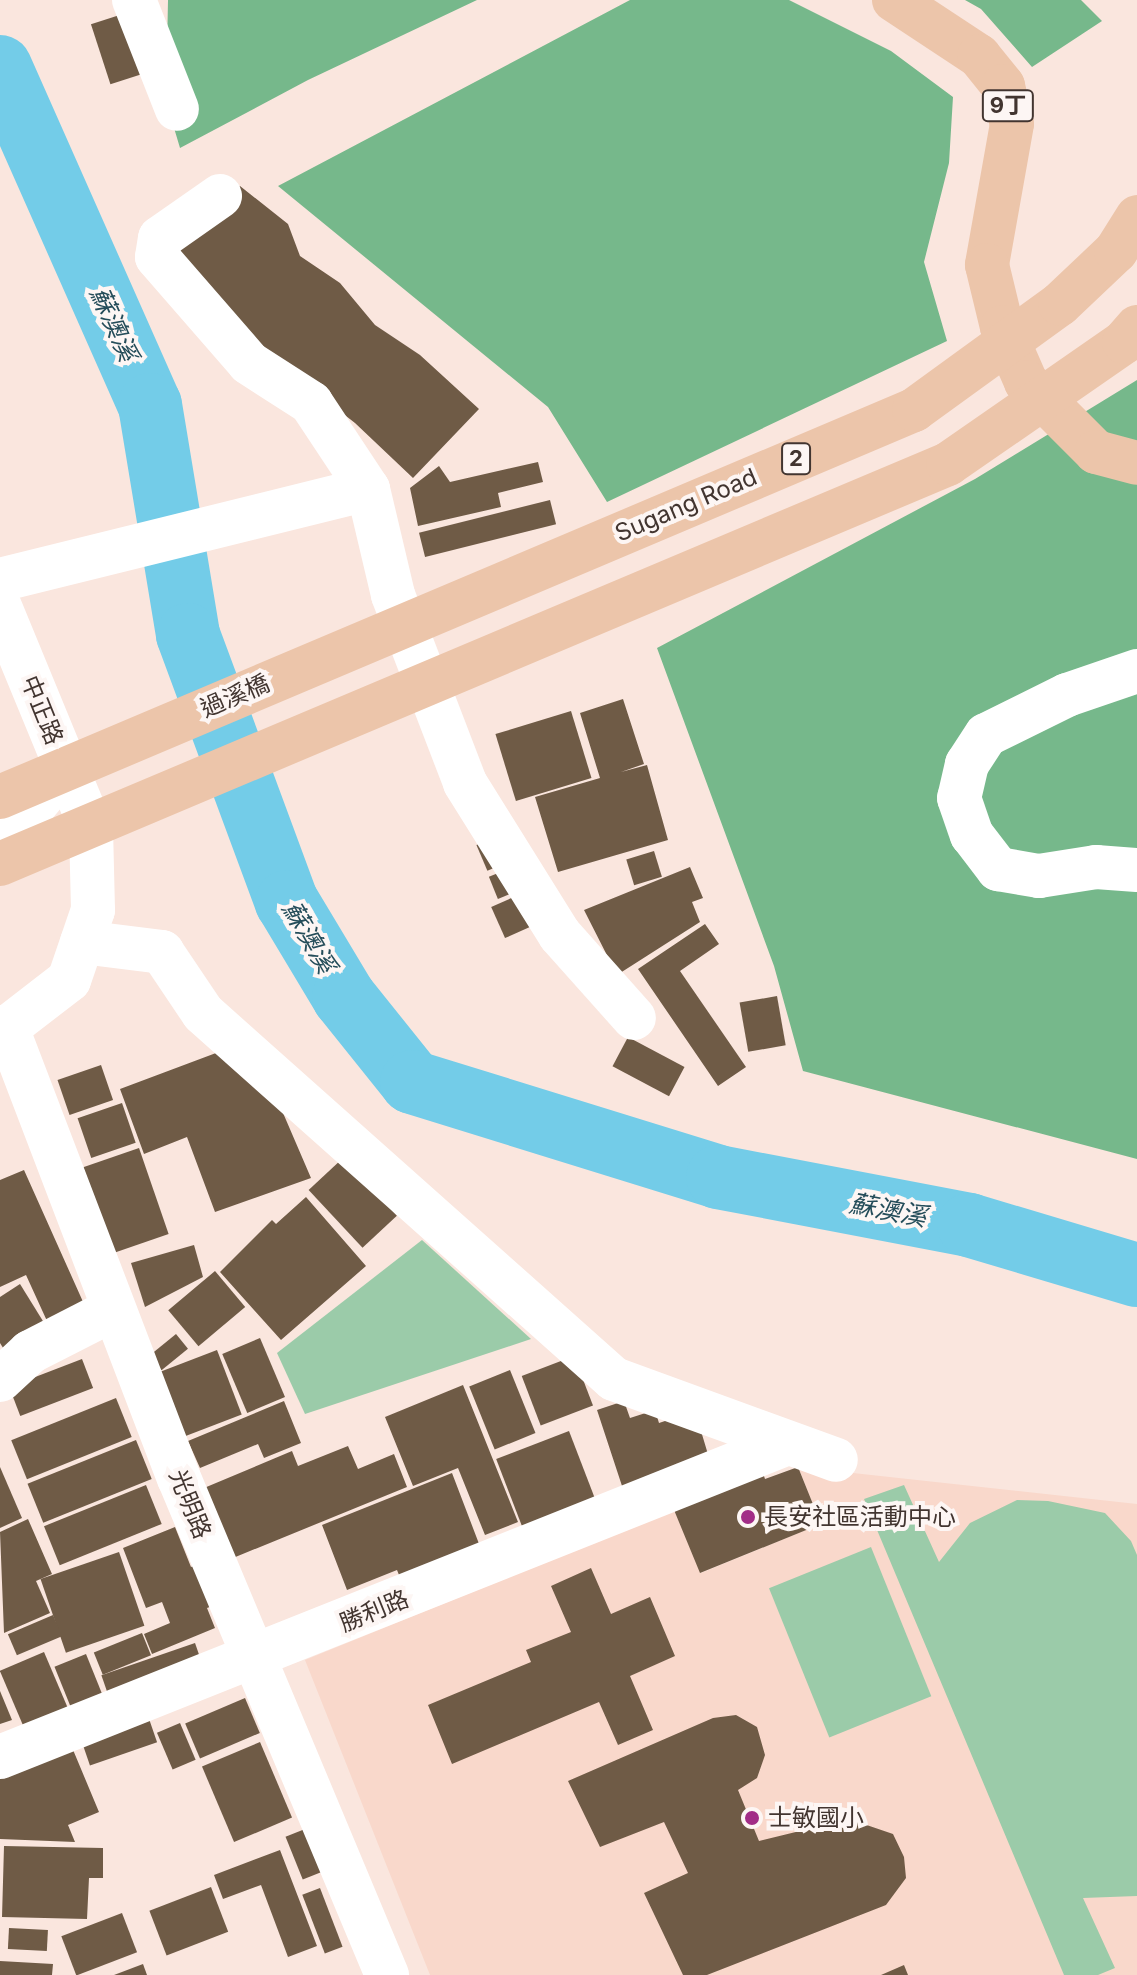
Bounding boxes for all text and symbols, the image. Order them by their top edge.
road number: 9丁 [980,88,1036,124]
water label: 蘇澳溪 [84,282,144,366]
road number: 2 [780,441,812,477]
street label: Sugang Road [611,462,761,548]
street label: 過溪橋 [196,669,274,723]
street label: 中正路 [15,671,69,749]
water label: 蘇澳溪 [276,895,342,979]
water label: 蘇澳溪 [847,1187,929,1233]
street label: 光明路 [163,1465,217,1543]
place label: 長安社區活動中心 [764,1503,956,1531]
marker: 長安社區活動中心 [739,1508,757,1526]
street label: 勝利路 [335,1584,413,1638]
place label: 士敏國小 [768,1804,864,1832]
marker: 士敏國小 [743,1809,761,1827]

